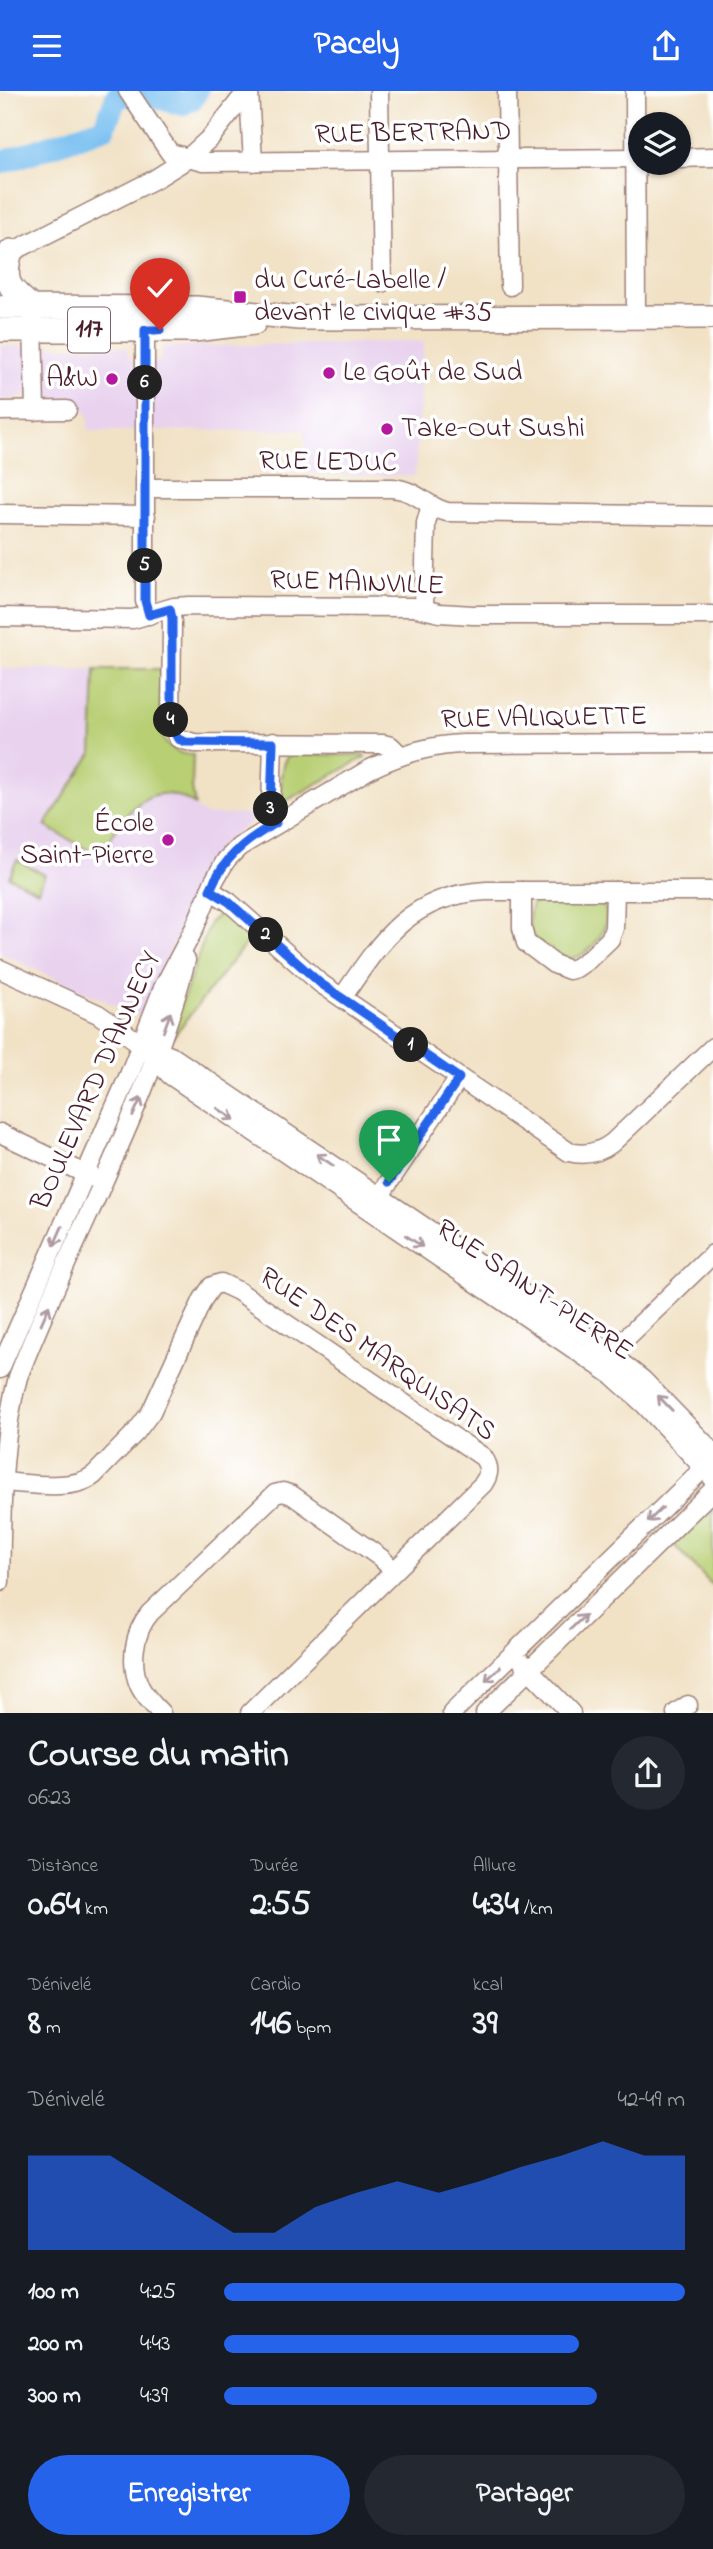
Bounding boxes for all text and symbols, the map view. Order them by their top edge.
text: Pacely [314,22,399,69]
icon: menu [28,27,66,65]
icon: share [647,27,685,65]
street label: RUE BERTRAND [314,112,512,156]
map controls [628,112,691,175]
button: layers [628,112,691,175]
pin [130,258,190,330]
place label: du Curé-Labelle / devant le civique #35 [254,261,492,334]
icon: check [141,269,179,307]
marker: du Curé-Labelle / devant le civique #35 [232,289,248,305]
road number: 117 [68,307,110,353]
place label: Le Goût de Sud [343,353,523,394]
place label: A&W [46,359,98,400]
pin: 6 [128,365,162,401]
marker: Le Goût de Sud [321,365,337,381]
text: 6 [140,369,149,396]
marker: A&W [104,371,120,387]
place label: Take-Out Sushi [401,409,585,450]
marker: Take-Out Sushi [379,421,395,437]
street label: RUE LEDUC [259,441,397,485]
pin: 5 [128,549,162,583]
text: 5 [139,552,150,579]
street label: RUE MAINVILLE [269,560,445,608]
street label: RUE VALIQUETTE [441,697,647,741]
pin: 4 [154,703,188,737]
text: 4 [167,706,174,733]
pin: 3 [254,791,288,827]
text: 3 [267,795,274,822]
place label: École Saint-Pierre [20,804,154,877]
marker: École Saint-Pierre [160,832,176,848]
pin: 2 [248,917,284,953]
text: 2 [261,921,270,948]
street label: BOULEVARD D'ANNECY [21,945,173,1218]
one-way arrow [162,1011,175,1033]
pin: 1 [394,1027,428,1063]
text: 1 [407,1031,414,1058]
one-way arrow [131,1096,144,1118]
one-way arrow [216,1106,235,1121]
pin [359,1110,419,1182]
icon: arrive [370,1121,408,1159]
one-way arrow [316,1152,335,1167]
street label: RUE SAINT-PIERRE [427,1210,641,1372]
one-way arrow [51,1225,64,1246]
one-way arrow [404,1234,423,1248]
street label: RUE DES MARQUISATS [250,1258,504,1452]
one-way arrow [39,1304,52,1326]
one-way arrow [657,1394,674,1411]
one-way arrow [647,1506,664,1523]
one-way arrow [569,1613,586,1630]
one-way arrow [484,1665,501,1682]
text: Course du matin [28,1728,289,1784]
button: share [611,1736,685,1810]
text: 06:23 [28,1782,71,1815]
text: Distance [28,1853,98,1880]
text: Durée [250,1853,298,1880]
text: Allure [473,1853,516,1880]
text: 0.64 [28,1880,80,1931]
text: 2:55 [250,1880,311,1931]
text: 4:34 [473,1880,519,1931]
text: km [80,1896,108,1923]
text: /km [519,1896,553,1923]
text: Dénivelé [28,1972,91,1999]
text: Cardio [250,1972,301,1999]
text: kcal [473,1972,503,1999]
text: 8 [28,1999,41,2050]
text: 146 [250,1999,291,2050]
text: 39 [473,1999,498,2050]
text: m [41,2015,61,2042]
text: bpm [291,2015,331,2042]
text: Dénivelé [28,2084,105,2117]
text: 42–49 m [617,2084,685,2117]
text: 100 m [28,2276,79,2309]
text: 4:25 [140,2276,176,2309]
text: 200 m [28,2328,83,2361]
text: 4:43 [140,2328,170,2361]
text: 300 m [28,2380,81,2413]
text: 4:39 [140,2380,168,2413]
button: Enregistrer [28,2455,350,2535]
button: Partager [364,2455,685,2535]

